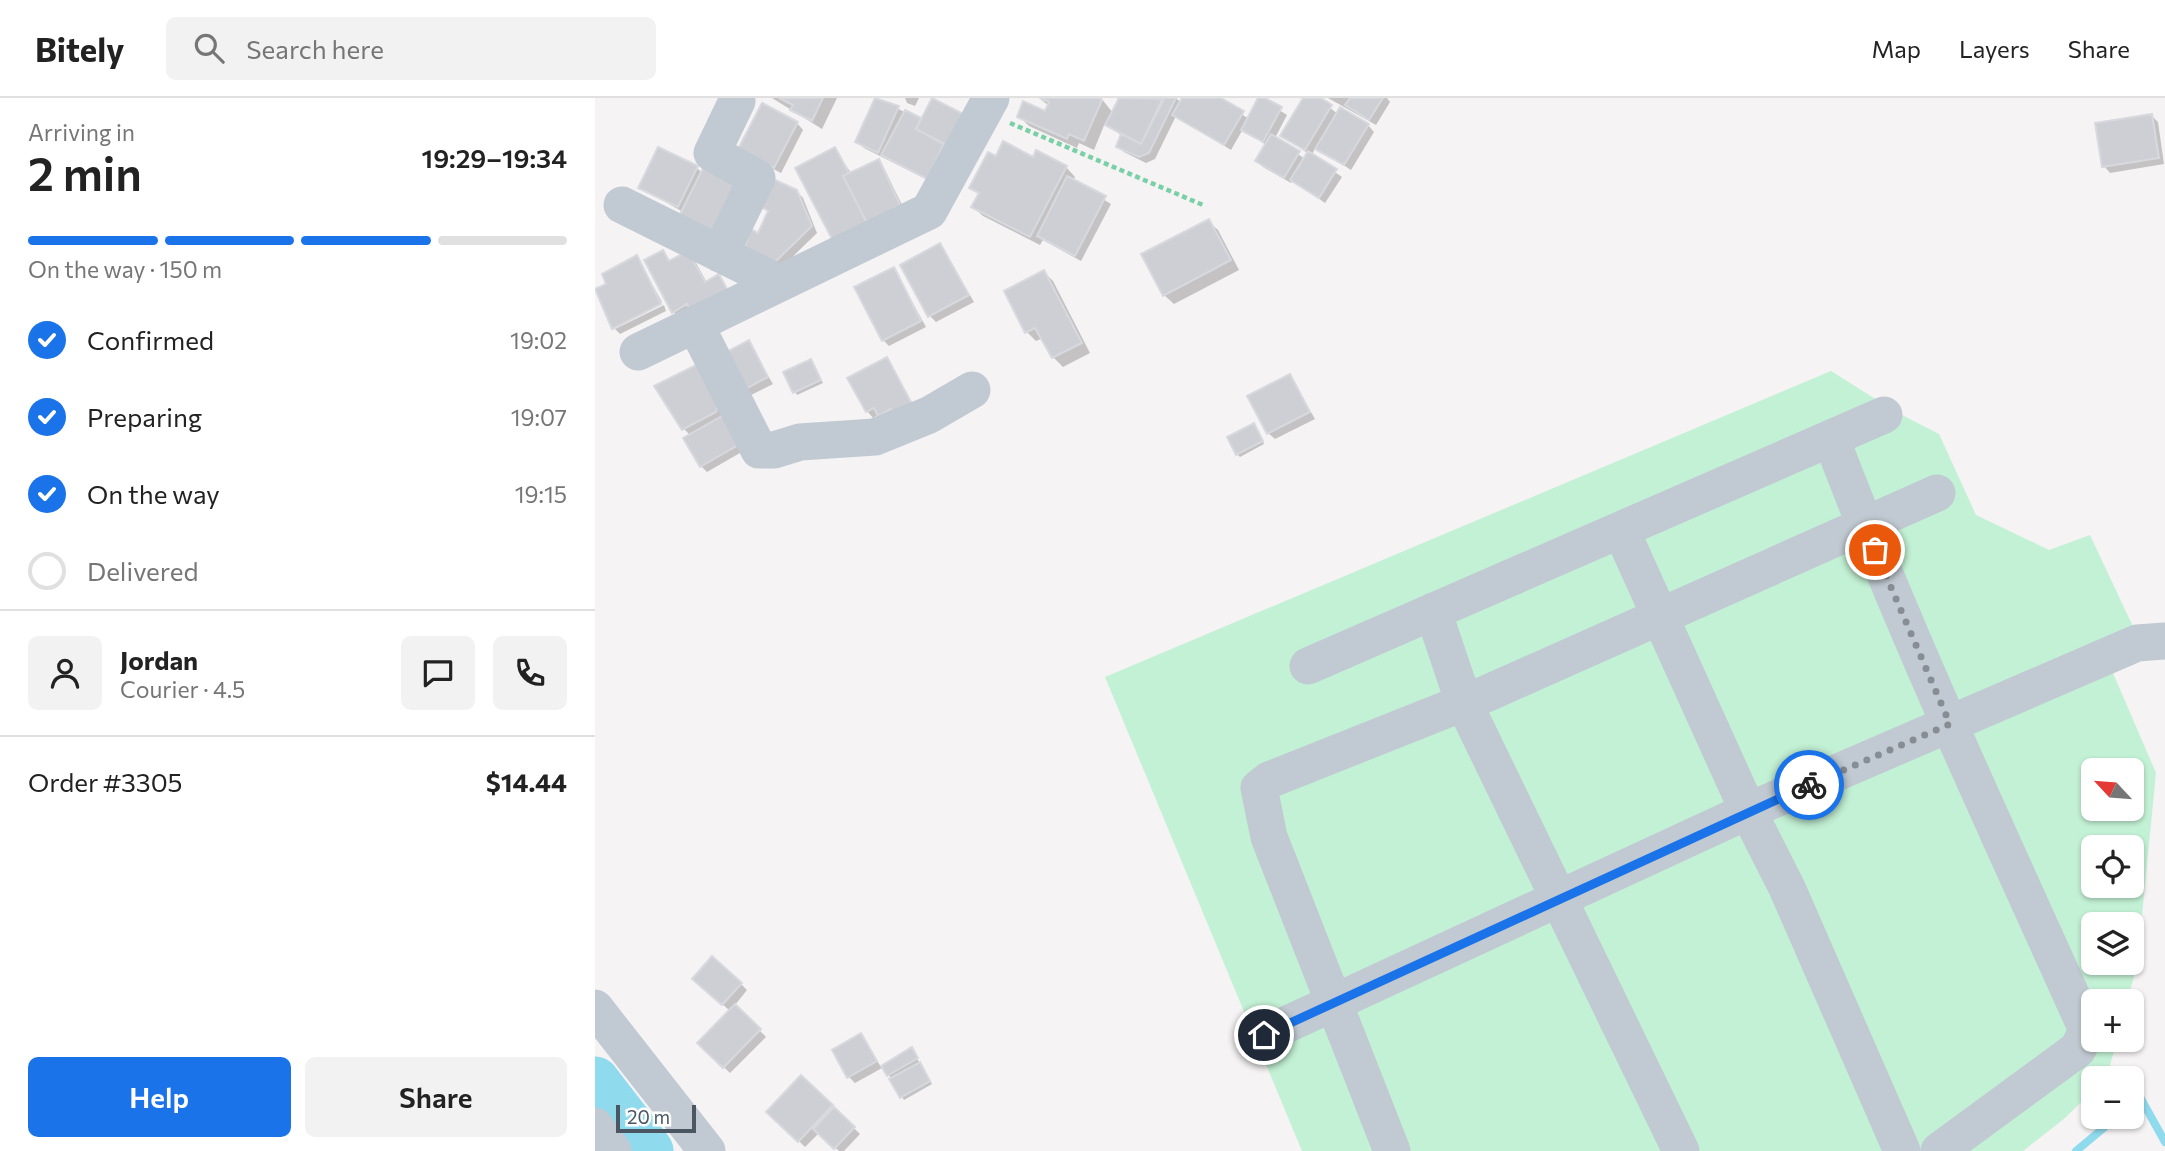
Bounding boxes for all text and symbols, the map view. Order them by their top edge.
search box [166,17,656,80]
text: Bitely [35,28,124,69]
icon: search [190,29,228,67]
text: Search here [246,33,384,64]
text: Map [1872,34,1921,63]
text: Layers [1959,34,2030,63]
text: Share [2068,34,2130,63]
text: Arriving in [28,118,135,146]
text: 19:29–19:34 [422,142,567,173]
text: 2 min [28,144,142,200]
text: On the way · 150 m [28,255,222,283]
icon: check [28,321,66,359]
text: Confirmed [87,324,214,355]
text: 19:02 [510,326,567,354]
icon: check [28,398,66,436]
text: Preparing [87,401,202,432]
text: 19:07 [511,403,567,431]
icon: check [28,475,66,513]
text: On the way [87,478,220,509]
text: 19:15 [515,480,567,508]
pin [1845,520,1905,580]
icon: bag [1856,531,1894,569]
text: Delivered [87,555,198,586]
button: person [28,636,102,710]
button: chat [401,636,475,710]
button: phone [493,636,567,710]
text: Jordan [120,644,198,675]
text: Courier · 4.5 [120,675,245,703]
courier [1774,750,1844,820]
north arrow [2081,758,2144,821]
map controls [2081,758,2144,1129]
text: Order #3305 [28,766,183,797]
text: $14.44 [486,766,567,797]
icon: bike [1790,766,1828,804]
button: locate [2081,835,2144,898]
button: layers [2081,912,2144,975]
button: + [2081,989,2144,1052]
pin [1234,1005,1294,1065]
icon: home [1245,1016,1283,1054]
button: Help [28,1057,291,1137]
button: Share [305,1057,567,1137]
button: − [2081,1066,2144,1129]
scale bar [616,1102,697,1134]
text: 20 m [627,1105,670,1128]

